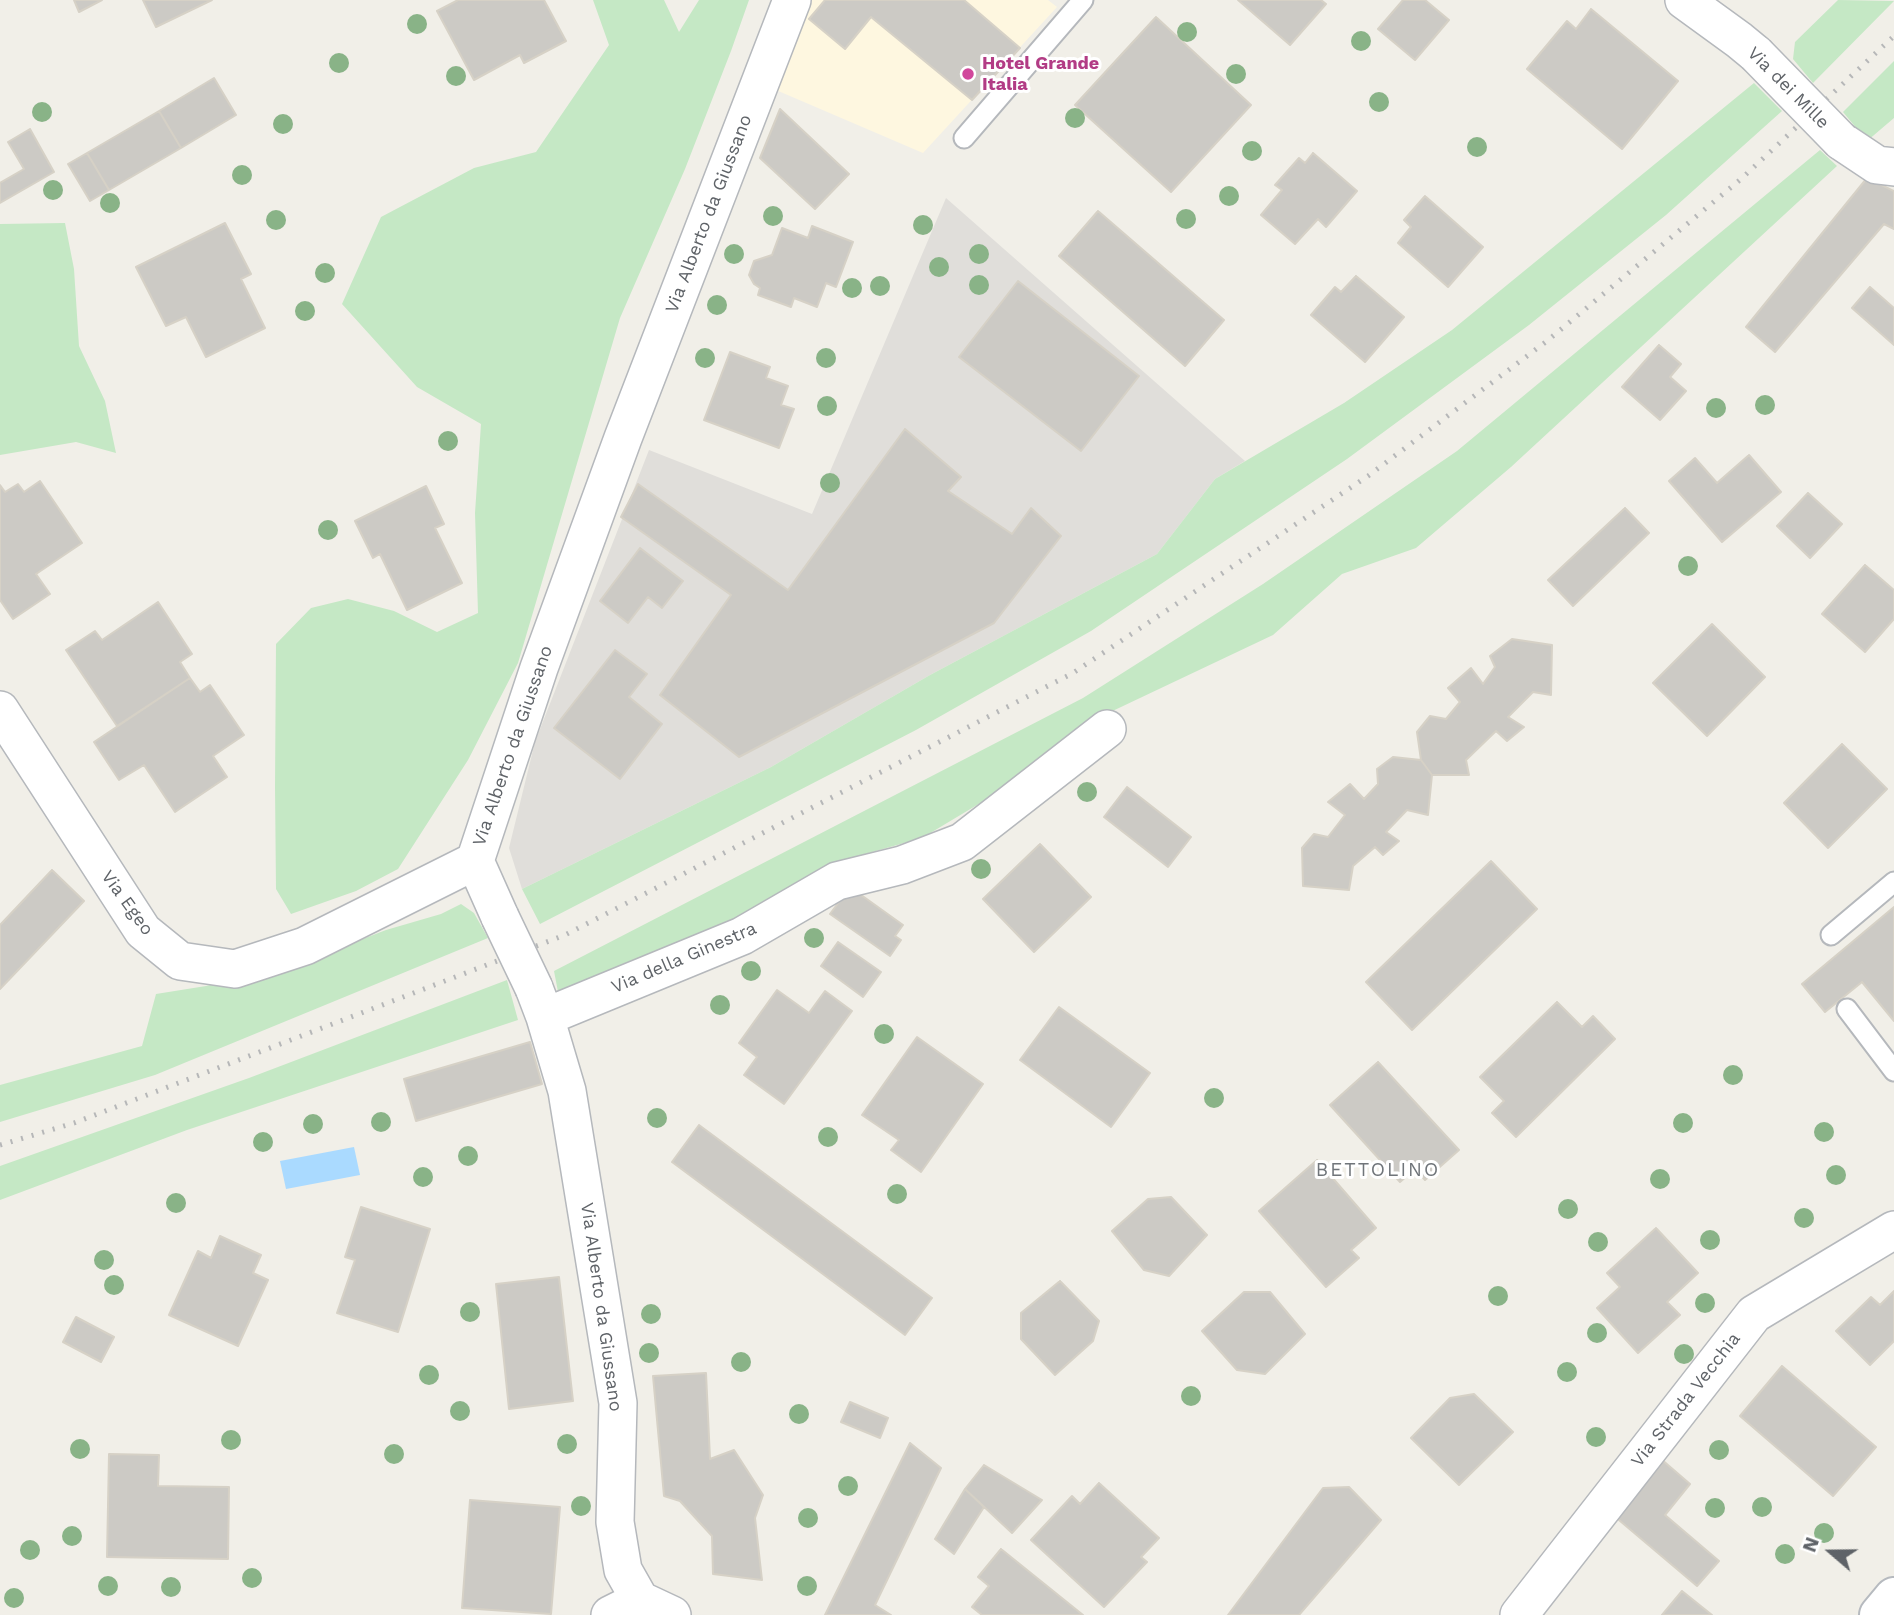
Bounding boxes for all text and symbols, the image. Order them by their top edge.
street label: Via dei Mille [1743,43,1833,133]
place label: Hotel Grande Italia [982,53,1099,96]
marker: Hotel Grande Italia [960,66,976,82]
street label: Via Alberto da Giussano [661,112,757,316]
street label: Via Alberto da Giussano [468,643,558,849]
street label: Via Egeo [96,866,158,940]
street label: Via della Ginestra [608,918,760,998]
district label: BETTOLINO [1317,1159,1439,1181]
street label: Via Alberto da Giussano [576,1201,626,1413]
street label: Via Strada Vecchia [1627,1329,1745,1471]
north arrow [1796,1517,1866,1587]
text: N [1798,1534,1824,1555]

